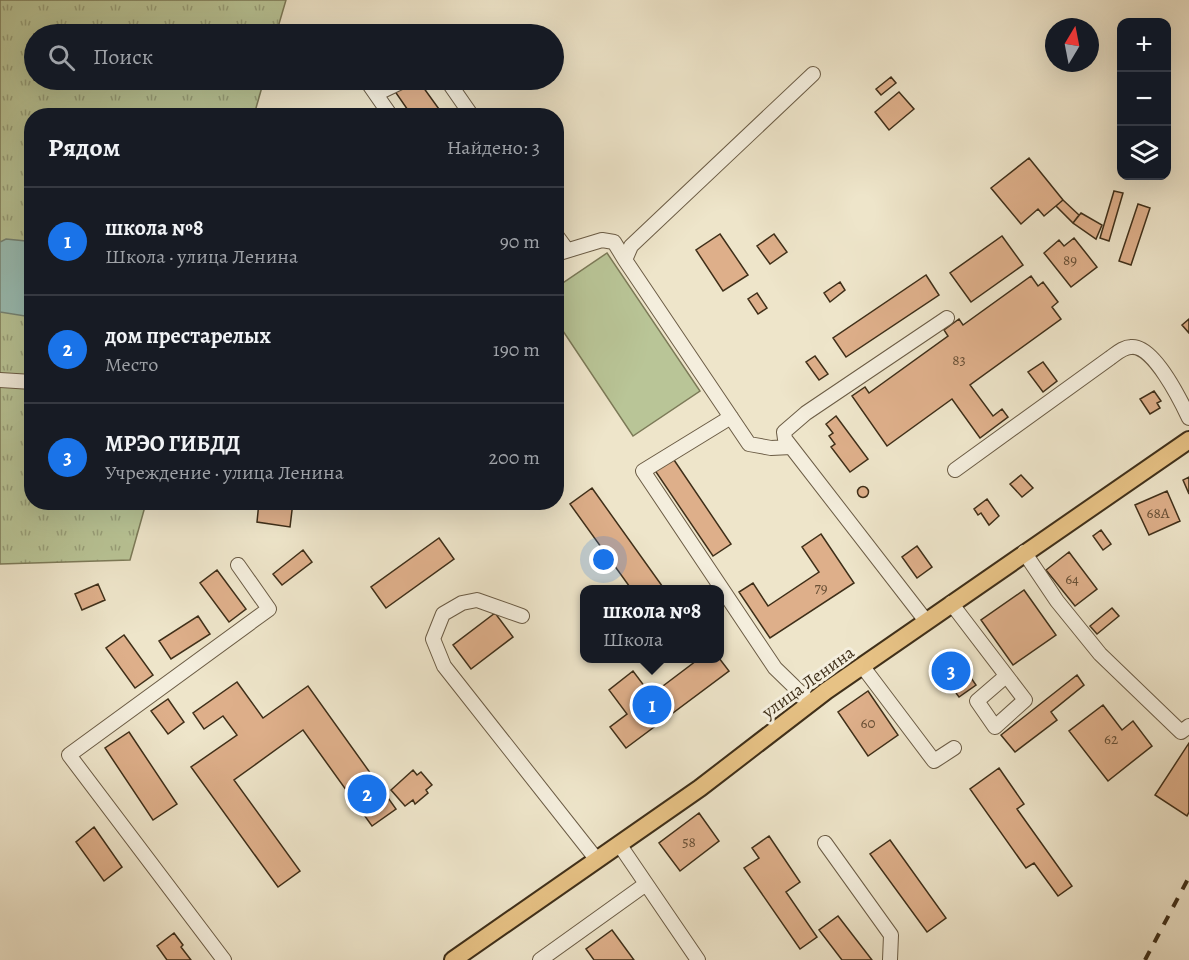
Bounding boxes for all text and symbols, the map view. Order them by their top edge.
north arrow [1045,18,1099,72]
map controls [1117,18,1171,180]
button: + [1117,18,1171,72]
search box [24,24,564,90]
icon: search [45,41,78,74]
text: Поиск [93,42,153,72]
button: − [1117,72,1171,126]
button: layers [1117,126,1171,180]
text: Рядом [48,130,120,165]
text: Найдено: 3 [447,134,540,161]
text: школа №8 [105,213,203,243]
text: 1 [64,228,71,255]
text: 90 m [500,228,540,255]
text: Школа · улица Ленина [105,243,298,270]
house number: 89 [1063,250,1077,270]
text: дом престарелых [105,321,271,351]
text: 2 [63,336,72,363]
text: 190 m [493,336,540,363]
house number: 83 [952,350,966,370]
text: Место [105,351,158,378]
text: МРЭО ГИБДД [105,429,240,459]
text: 3 [63,444,72,471]
text: 200 m [489,444,540,471]
text: Учреждение · улица Ленина [105,459,344,486]
house number: 68А [1147,503,1170,523]
your location [589,545,618,574]
house number: 64 [1065,569,1079,589]
house number: 79 [814,578,828,598]
popup [580,585,724,663]
text: школа №8 [603,596,701,626]
text: Школа [603,626,663,653]
street label: улица Ленина [756,640,860,724]
pin: 3 [932,648,970,694]
pin: 1 [632,682,672,728]
house number: 60 [861,713,875,733]
house number: 62 [1104,729,1118,749]
pin: 2 [348,772,386,816]
house number: 58 [682,832,696,852]

